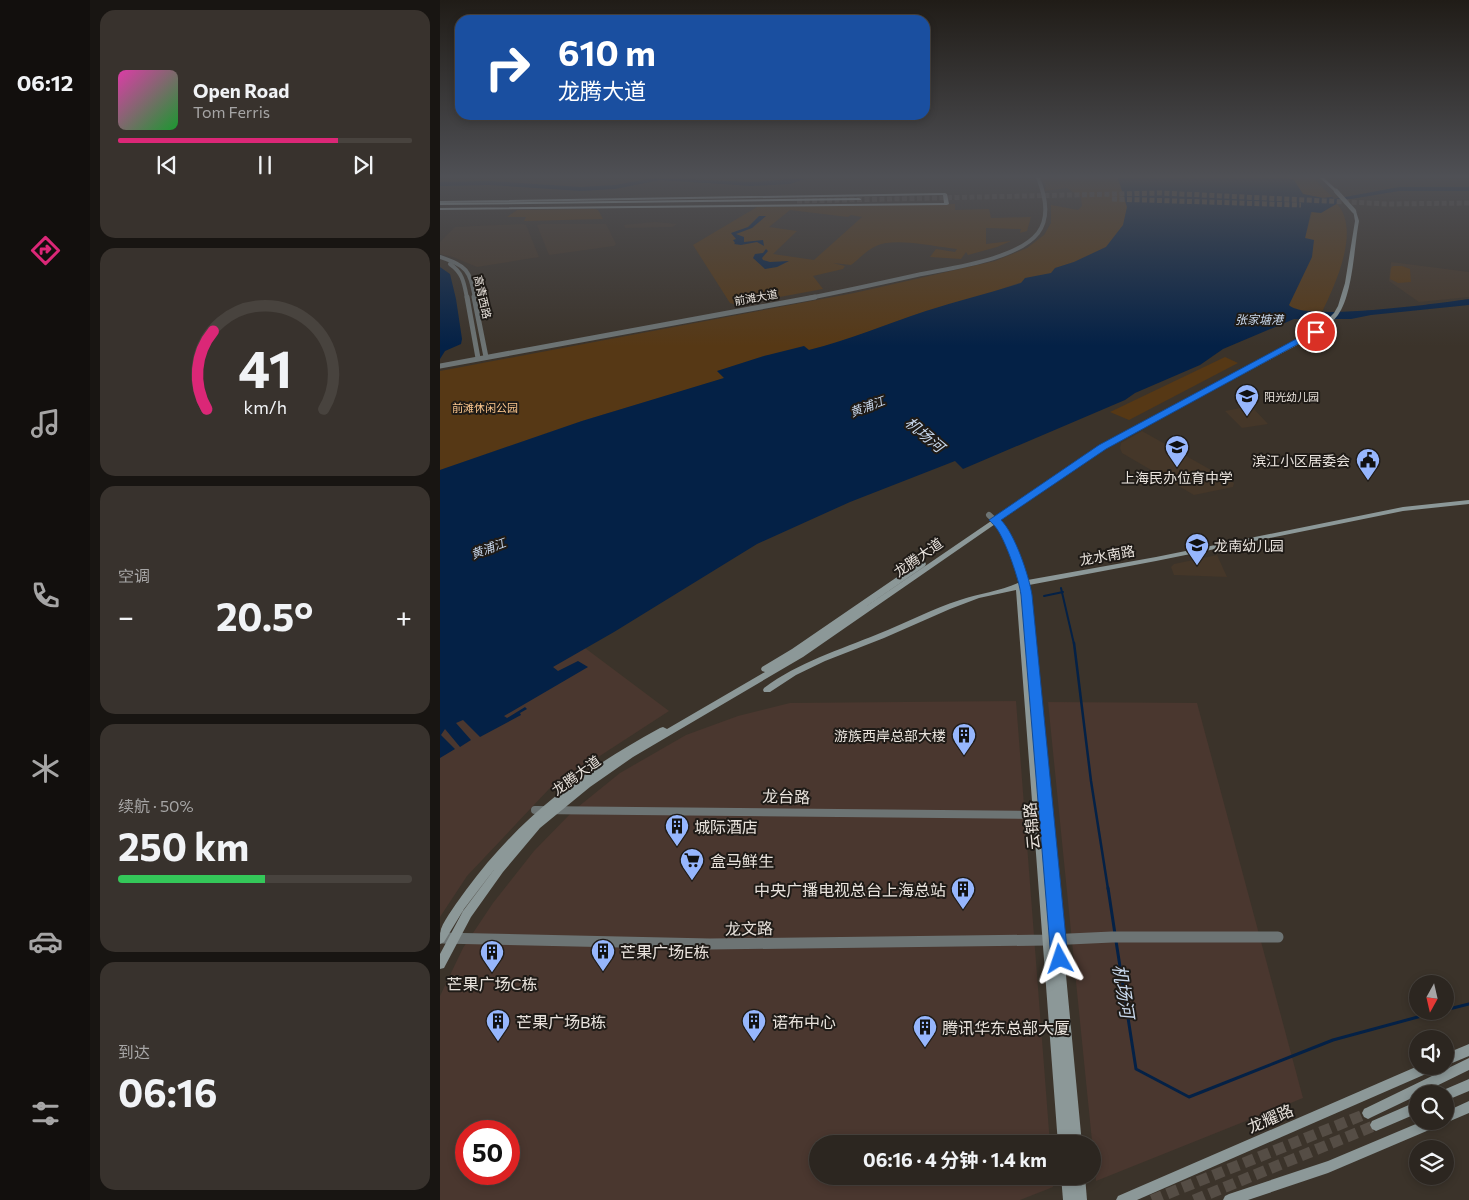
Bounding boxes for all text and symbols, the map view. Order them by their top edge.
text: 610 m [558,30,656,73]
icon: right [475,35,540,100]
text: 06:12 [17,69,73,96]
text: 龙腾大道 [558,77,646,104]
text: Open Road [193,79,289,102]
text: Tom Ferris [193,102,270,121]
icon: previous [153,151,181,179]
icon: pause [251,151,279,179]
icon: next [349,151,377,179]
icon: directions [28,233,63,268]
street label: 高青西路 [472,274,494,320]
street label: 前滩大道 [733,287,779,307]
pin [1295,311,1337,353]
water label: 张家塘港 [1235,312,1285,326]
icon: arrive [1302,318,1330,346]
text: 41 [238,335,292,399]
school or university icon: 阳光幼儿园 [1234,383,1260,417]
place label: 阳光幼儿园 [1264,390,1319,403]
water label: 黄浦江 [848,392,888,419]
text: km/h [243,396,287,418]
park label: 前滩休闲公园 [452,401,518,414]
icon: music [28,406,63,441]
water label: 机场河 [902,413,950,457]
school or university icon: 上海民办位育中学 [1164,434,1190,468]
public building icon: 滨江小区居委会 [1355,447,1381,481]
place label: 滨江小区居委会 [1252,452,1350,469]
place label: 上海民办位育中学 [1121,469,1233,486]
school or university icon: 龙南幼儿园 [1184,532,1210,566]
water label: 黄浦江 [469,534,509,561]
street label: 龙腾大道 [890,534,946,580]
place label: 龙南幼儿园 [1214,537,1284,554]
street label: 龙水南路 [1078,542,1136,568]
text: 空调 [118,566,150,585]
icon: phone [28,578,63,613]
text: 20.5° [216,592,313,639]
text: − [118,599,134,633]
text: + [396,599,412,633]
building icon: 游族西岸总部大楼 [951,722,977,756]
place label: 游族西岸总部大楼 [834,727,946,744]
icon: climate [28,751,63,786]
street label: 龙腾大道 [548,752,604,798]
street label: 龙台路 [762,786,810,806]
text: 续航 · 50% [118,796,194,815]
street label: 云锦路 [1019,801,1043,851]
building icon: 城际酒店 [664,813,690,847]
place label: 城际酒店 [694,817,758,836]
text: 250 km [118,822,249,869]
supermarket icon: 盒马鲜生 [679,847,705,881]
place label: 盒马鲜生 [710,851,774,870]
building icon: 中央广播电视总台上海总站 [950,876,976,910]
place label: 中央广播电视总台上海总站 [754,880,946,899]
street label: 龙文路 [725,918,773,938]
icon: car [28,924,63,959]
position arrow [1033,932,1085,984]
building icon: 芒果广场E栋 [590,938,616,972]
building icon: 芒果广场C栋 [479,939,505,973]
place label: 芒果广场E栋 [620,942,710,961]
water label: 机场河 [1109,963,1140,1022]
place label: 芒果广场C栋 [447,974,537,993]
north arrow [1409,975,1454,1020]
map controls [1409,975,1454,1185]
building icon: 芒果广场B栋 [485,1008,511,1042]
building icon: 诺布中心 [741,1008,767,1042]
place label: 芒果广场B栋 [516,1012,606,1031]
place label: 诺布中心 [772,1012,836,1031]
building icon: 腾讯华东总部大厦 [912,1014,938,1048]
place label: 腾讯华东总部大厦 [942,1018,1070,1037]
button: sound [1409,1030,1454,1075]
text: 到达 [118,1042,150,1061]
text: 06:16 [118,1068,217,1115]
button: search [1409,1085,1454,1130]
icon: filters [28,1096,63,1131]
street label: 龙耀路 [1244,1100,1296,1136]
speed limit sign: 50 [455,1120,520,1185]
button: layers [1409,1140,1454,1185]
text: 06:16 · 4 分钟 · 1.4 km [863,1148,1047,1171]

